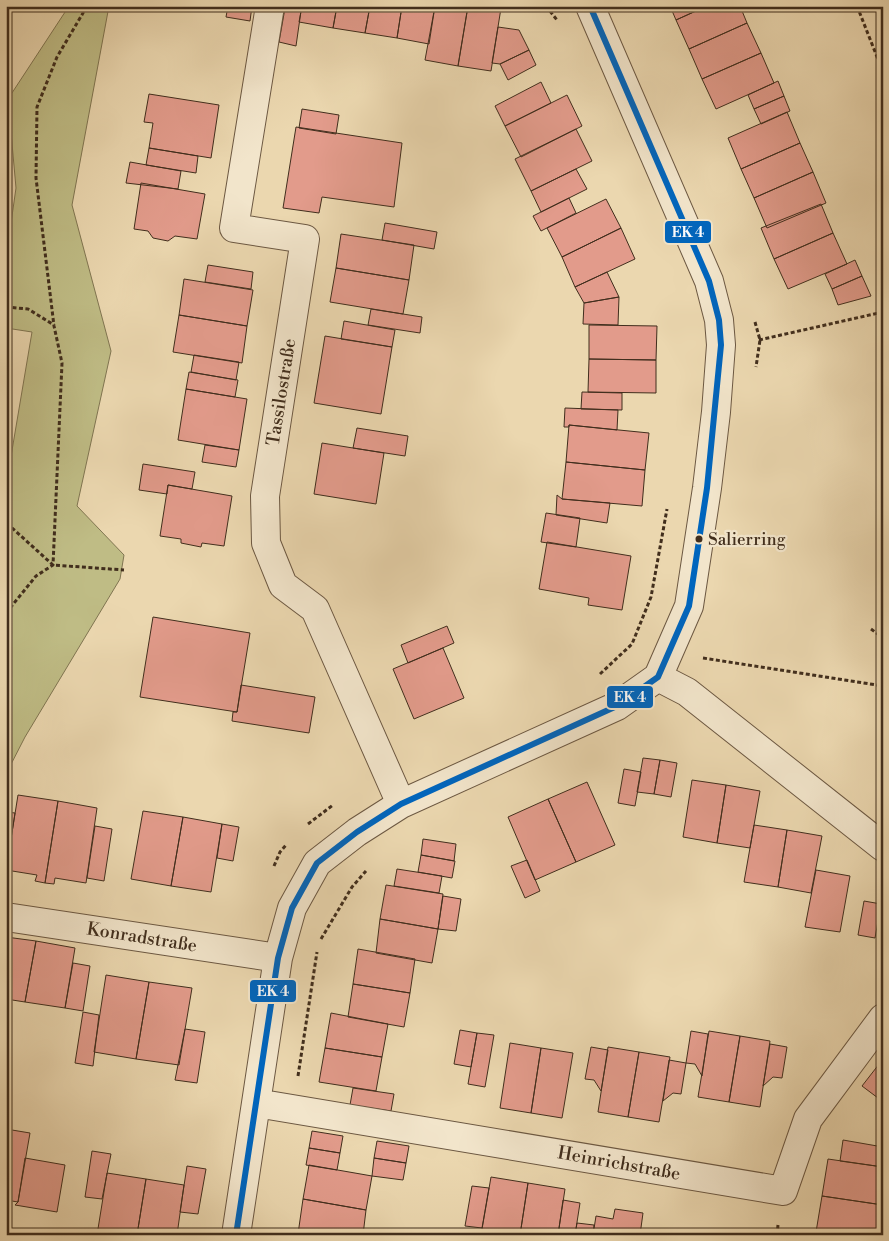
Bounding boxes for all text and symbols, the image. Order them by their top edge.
line badge: EK 4 [664,220,712,244]
text: EK 4 [672,224,704,242]
street label: Tassilostraße [262,337,301,447]
place label: Salierring [708,529,786,551]
marker: Salierring [694,534,704,544]
line badge: EK 4 [606,685,654,709]
text: EK 4 [614,689,646,707]
street label: Konradstraße [85,917,199,958]
line badge: EK 4 [249,979,297,1003]
text: EK 4 [257,983,289,1001]
street label: Heinrichstraße [556,1141,682,1186]

